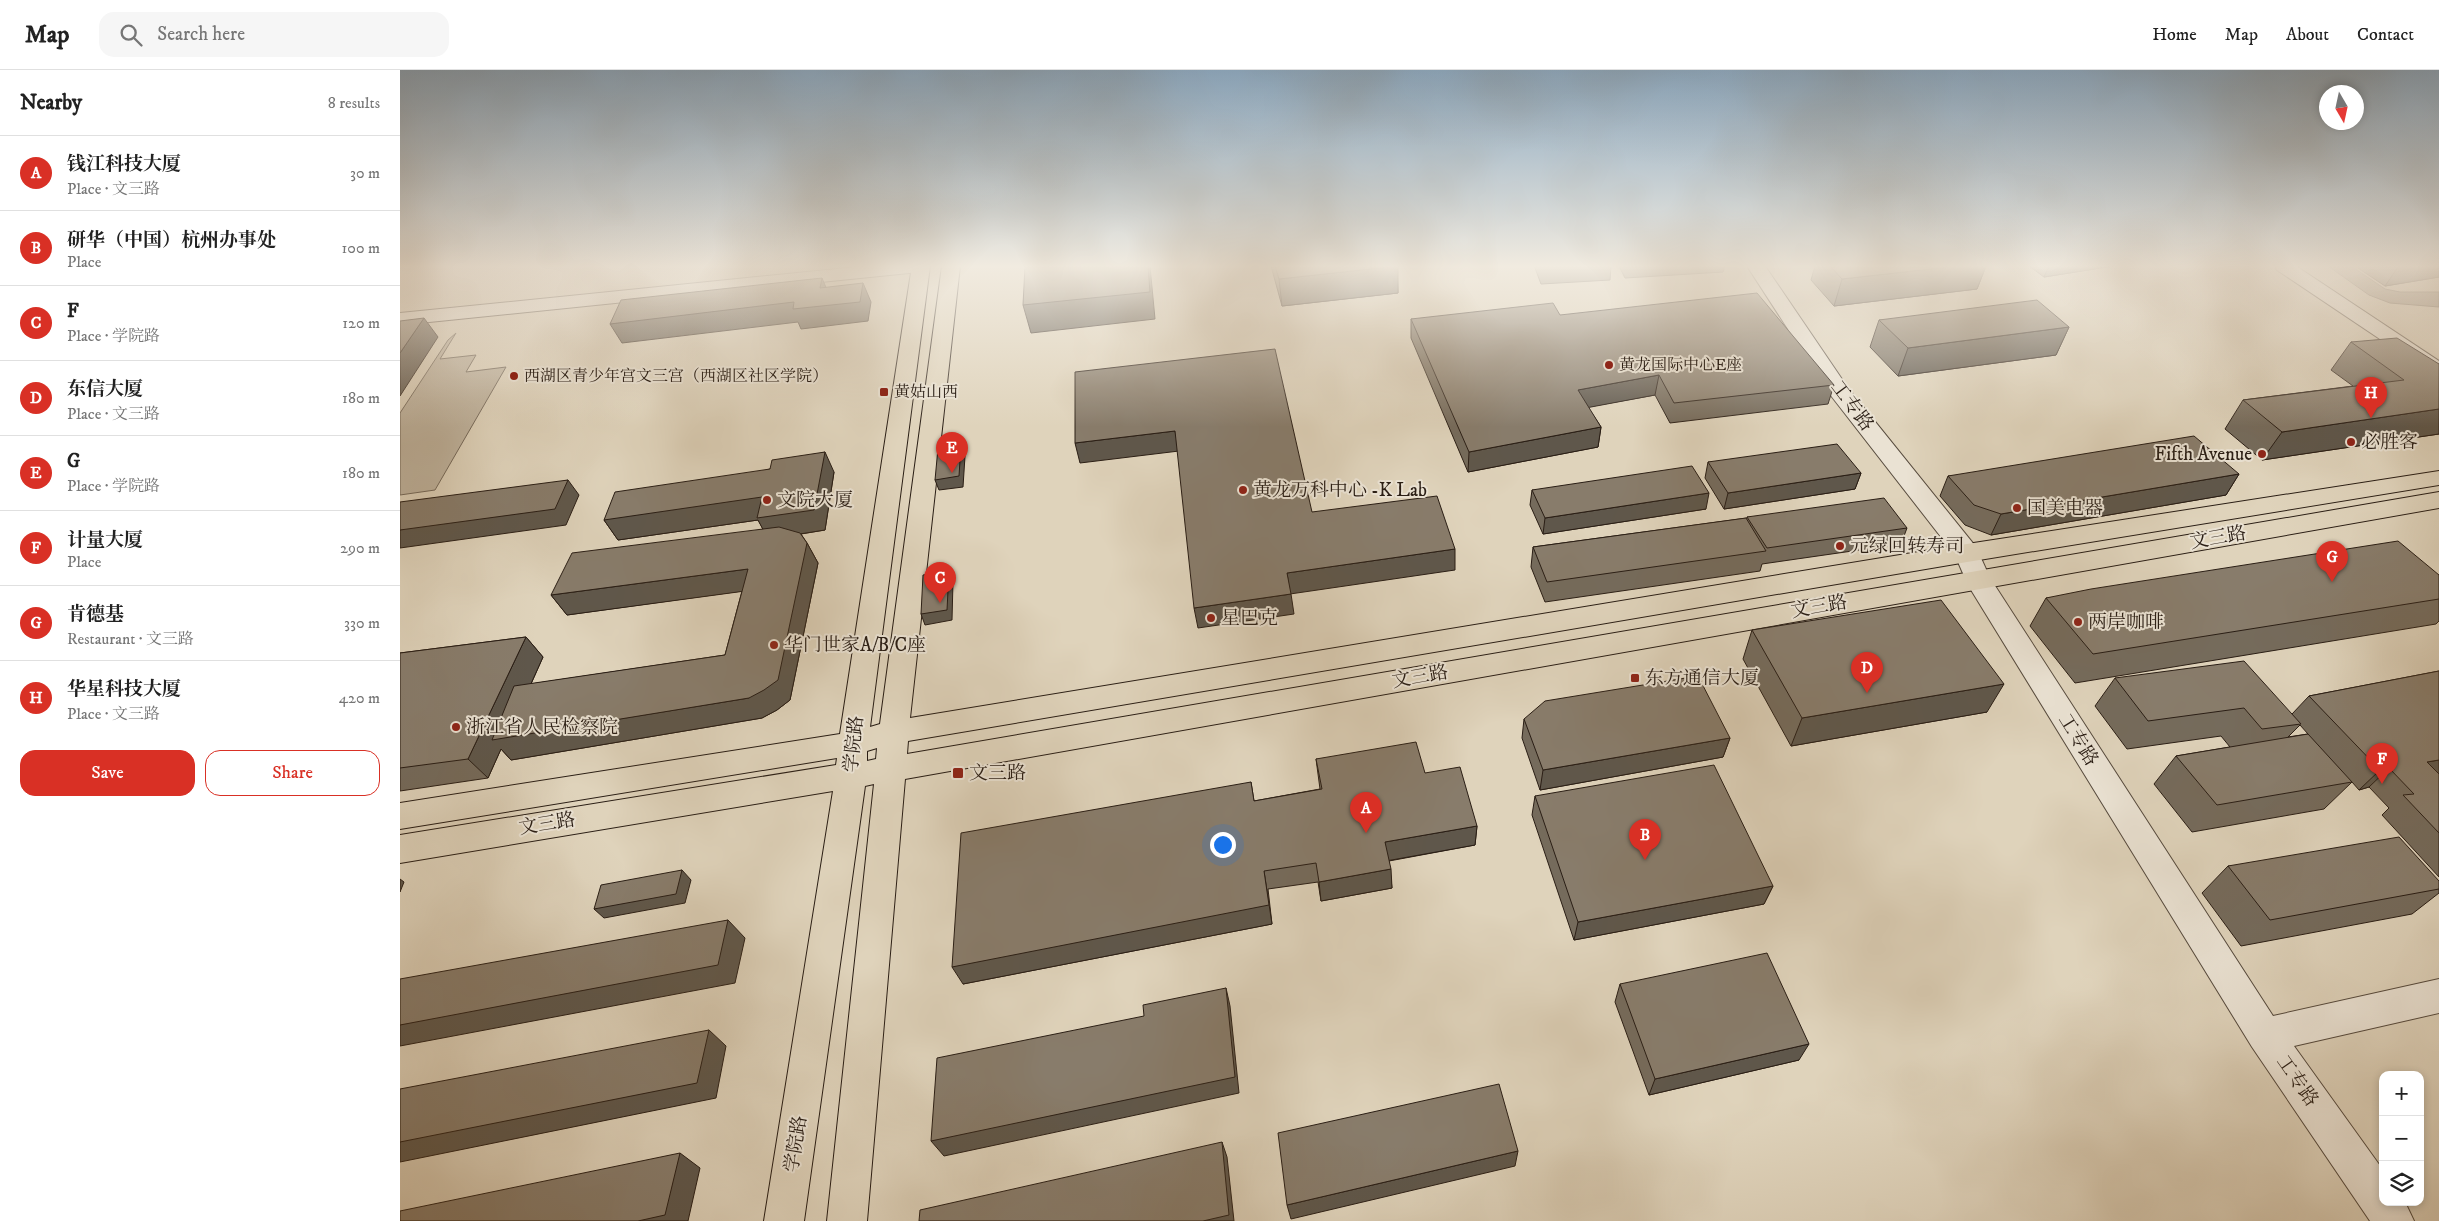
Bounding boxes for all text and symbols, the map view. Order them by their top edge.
search box [99,12,449,57]
text: Map [25,20,69,50]
icon: search [117,21,145,49]
text: Search here [157,23,245,46]
text: Home [2152,24,2197,46]
text: Map [2225,24,2258,46]
text: About [2286,24,2329,46]
text: Contact [2357,24,2414,46]
north arrow [2319,85,2364,130]
text: Nearby [20,90,82,116]
text: 8 results [328,93,380,113]
text: 钱江科技大厦 [67,153,181,176]
text: A [31,163,41,183]
text: 30 m [350,163,380,183]
text: Place · 文三路 [67,179,160,199]
text: 研华（中国）杭州办事处 [67,229,276,252]
text: B [31,238,41,258]
text: 100 m [342,238,380,258]
text: Place [67,252,101,272]
text: F [67,300,79,323]
text: C [31,313,41,333]
text: 120 m [342,313,380,333]
text: Place · 学院路 [67,326,160,346]
place label: 黄龙国际中心E座 [1619,355,1742,375]
marker: 黄龙国际中心E座 [1603,359,1615,371]
place label: 西湖区青少年宫文三宫（西湖区社区学院） [524,366,828,386]
marker: 西湖区青少年宫文三宫（西湖区社区学院） [508,370,520,382]
street label: 工专路 [1826,376,1878,436]
pin: H [2355,377,2387,418]
text: 东信大厦 [67,378,143,401]
place label: 黄姑山西 [894,382,958,402]
marker: 黄姑山西 [878,386,890,398]
text: D [30,388,42,408]
text: 180 m [342,388,380,408]
text: Place · 文三路 [67,404,160,424]
place label: 必胜客 [2361,431,2418,454]
pin: E [936,432,968,473]
marker: 必胜客 [2345,436,2357,448]
place label: Fifth Avenue [2155,443,2252,466]
marker: Fifth Avenue [2256,448,2268,460]
text: G [67,450,80,473]
text: E [30,463,42,483]
text: 180 m [342,463,380,483]
text: Place · 学院路 [67,476,160,496]
place label: 黄龙万科中心 -K Lab [1253,479,1427,502]
marker: 黄龙万科中心 -K Lab [1237,484,1249,496]
place label: 文院大厦 [777,489,853,512]
marker: 文院大厦 [761,494,773,506]
place label: 国美电器 [2027,497,2103,520]
marker: 国美电器 [2011,502,2023,514]
street label: 文三路 [2188,522,2248,554]
text: 计量大厦 [67,529,143,552]
place label: 元绿回转寿司 [1850,535,1964,558]
text: F [31,538,41,558]
text: 290 m [340,538,380,558]
marker: 元绿回转寿司 [1834,540,1846,552]
pin: G [2316,541,2348,582]
text: Place [67,552,101,572]
pin: C [924,562,956,603]
street label: 文三路 [1789,591,1849,623]
text: 肯德基 [67,603,124,626]
place label: 星巴克 [1221,607,1278,630]
place label: 两岸咖啡 [2088,611,2164,634]
marker: 星巴克 [1205,612,1217,624]
text: G [30,613,42,633]
text: 330 m [344,613,380,633]
marker: 两岸咖啡 [2072,616,2084,628]
text: Restaurant · 文三路 [67,629,194,649]
place label: 华门世家A/B/C座 [784,634,926,657]
marker: 华门世家A/B/C座 [768,639,780,651]
pin: D [1851,652,1883,693]
street label: 文三路 [1390,661,1450,693]
place label: 东方通信大厦 [1645,667,1759,690]
marker: 东方通信大厦 [1629,672,1641,684]
text: 华星科技大厦 [67,678,181,701]
text: H [29,688,43,708]
text: 420 m [339,688,380,708]
text: Place · 文三路 [67,704,160,724]
street label: 工专路 [2053,710,2103,770]
street label: 学院路 [840,714,868,774]
place label: 浙江省人民检察院 [466,716,618,739]
marker: 浙江省人民检察院 [450,721,462,733]
pin: F [2366,743,2398,784]
button: Save [20,750,195,796]
button: Share [205,750,380,796]
place label: 文三路 [969,762,1026,785]
marker: 文三路 [951,766,965,780]
pin: A [1350,792,1382,833]
street label: 文三路 [517,808,577,840]
pin: B [1629,819,1661,860]
your location [1210,832,1236,858]
street label: 工专路 [2271,1051,2323,1111]
map controls [2379,1071,2424,1206]
button: + [2379,1071,2424,1116]
street label: 学院路 [780,1114,812,1174]
button: − [2379,1116,2424,1161]
button: layers [2379,1161,2424,1206]

